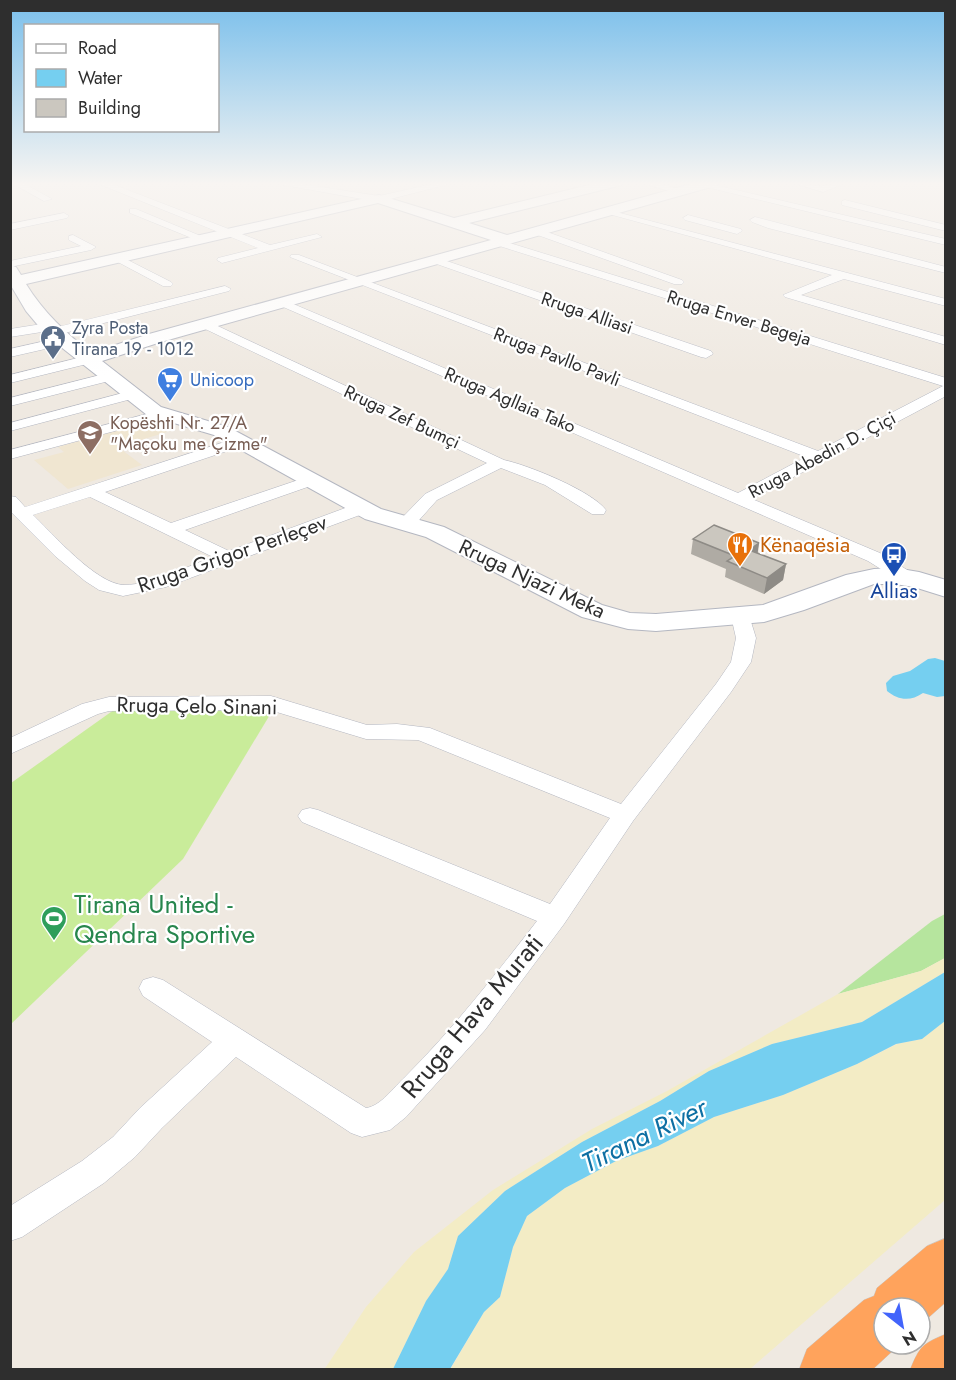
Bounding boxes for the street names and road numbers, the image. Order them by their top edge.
street label: Rruga Enver Begeja [664,284,814,352]
street label: Rruga Alliasi [538,285,636,341]
street label: Rruga Pavllo Pavli [490,321,624,393]
street label: Rruga Agllaia Tako [440,361,580,439]
street label: Rruga Zef Bumçi [339,379,465,455]
street label: Rruga Abedin D. Çiçi [743,405,901,505]
street label: Rruga Grigor Perleçev [133,507,331,601]
street label: Rruga Njazi Meka [454,532,610,626]
street label: Rruga Çelo Sinani [116,690,278,722]
street label: Rruga Hava Murati [392,926,552,1106]

